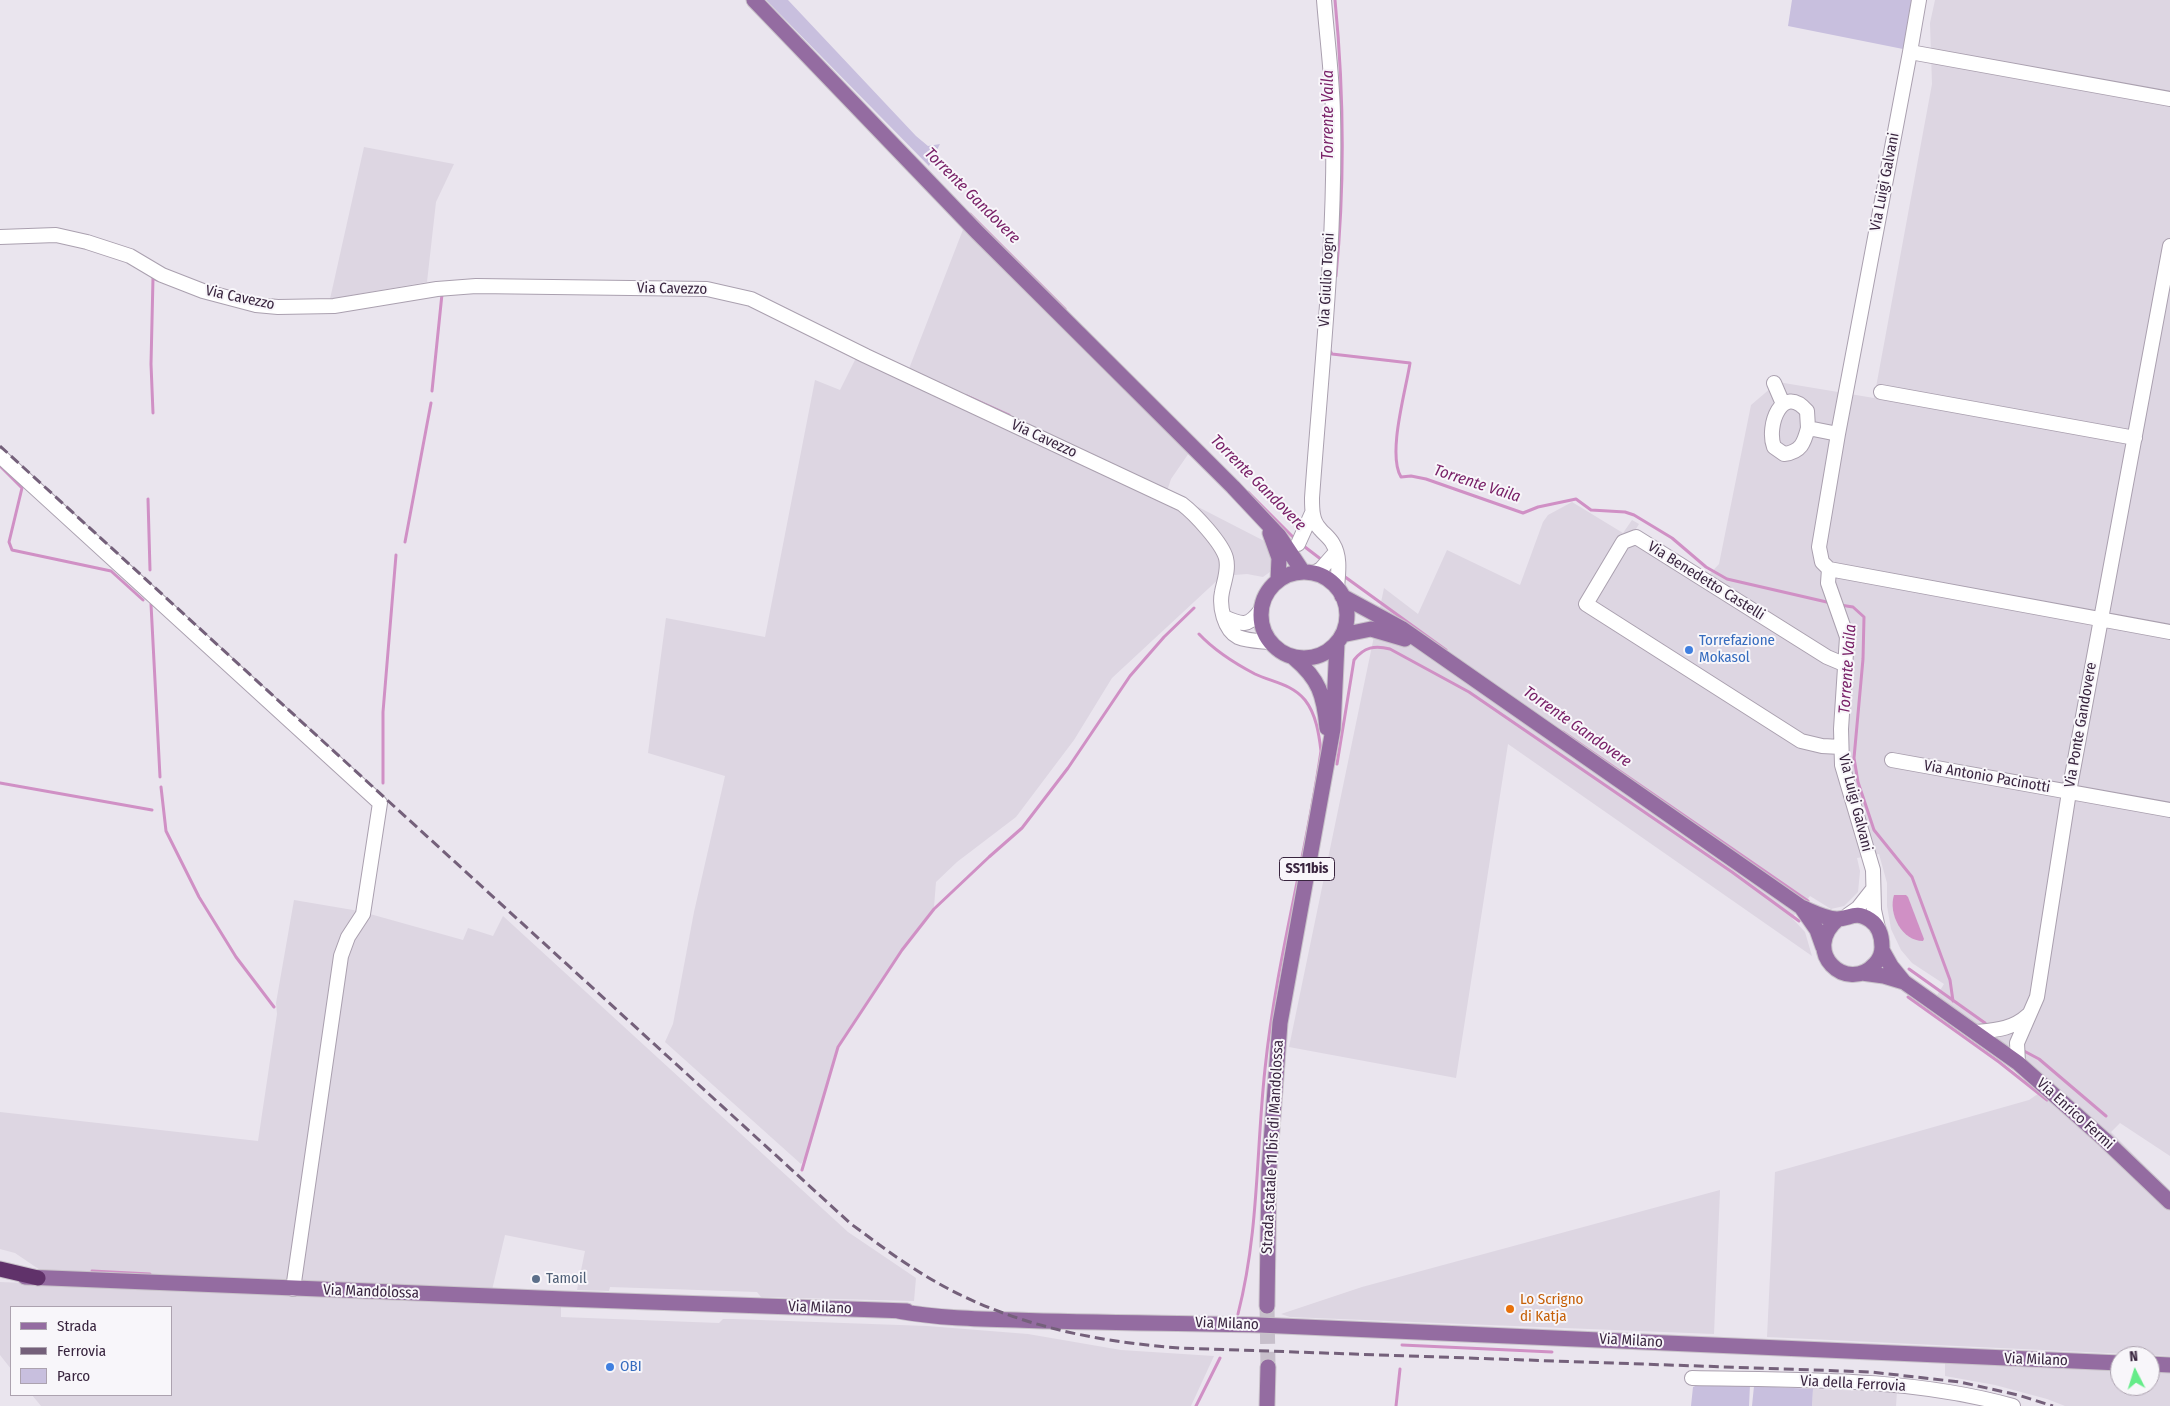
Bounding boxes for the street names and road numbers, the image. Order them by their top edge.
street label: Via Luigi Galvani [1867,131,1903,233]
street label: Via Giulio Togni [1316,232,1338,328]
street label: Via Cavezzo [637,279,707,299]
street label: Via Cavezzo [204,282,276,314]
street label: Via Cavezzo [1008,416,1080,462]
street label: Via Benedetto Castelli [1644,538,1768,624]
street label: Via Ponte Gandovere [2061,661,2101,789]
street label: Via Luigi Galvani [1834,752,1876,854]
street label: Via Antonio Pacinotti [1923,757,2051,797]
road number: SS11bis [1280,858,1334,881]
street label: Strada statale 11 bis di Mandolossa [1258,1040,1288,1254]
street label: Via Enrico Fermi [2033,1075,2117,1153]
street label: Via Mandolossa [323,1281,419,1303]
street label: Via Milano [788,1298,852,1318]
street label: Via Milano [1195,1314,1259,1334]
street label: Via Milano [1599,1330,1663,1352]
street label: Via Milano [2004,1350,2068,1370]
street label: Via della Ferrovia [1800,1372,1906,1396]

